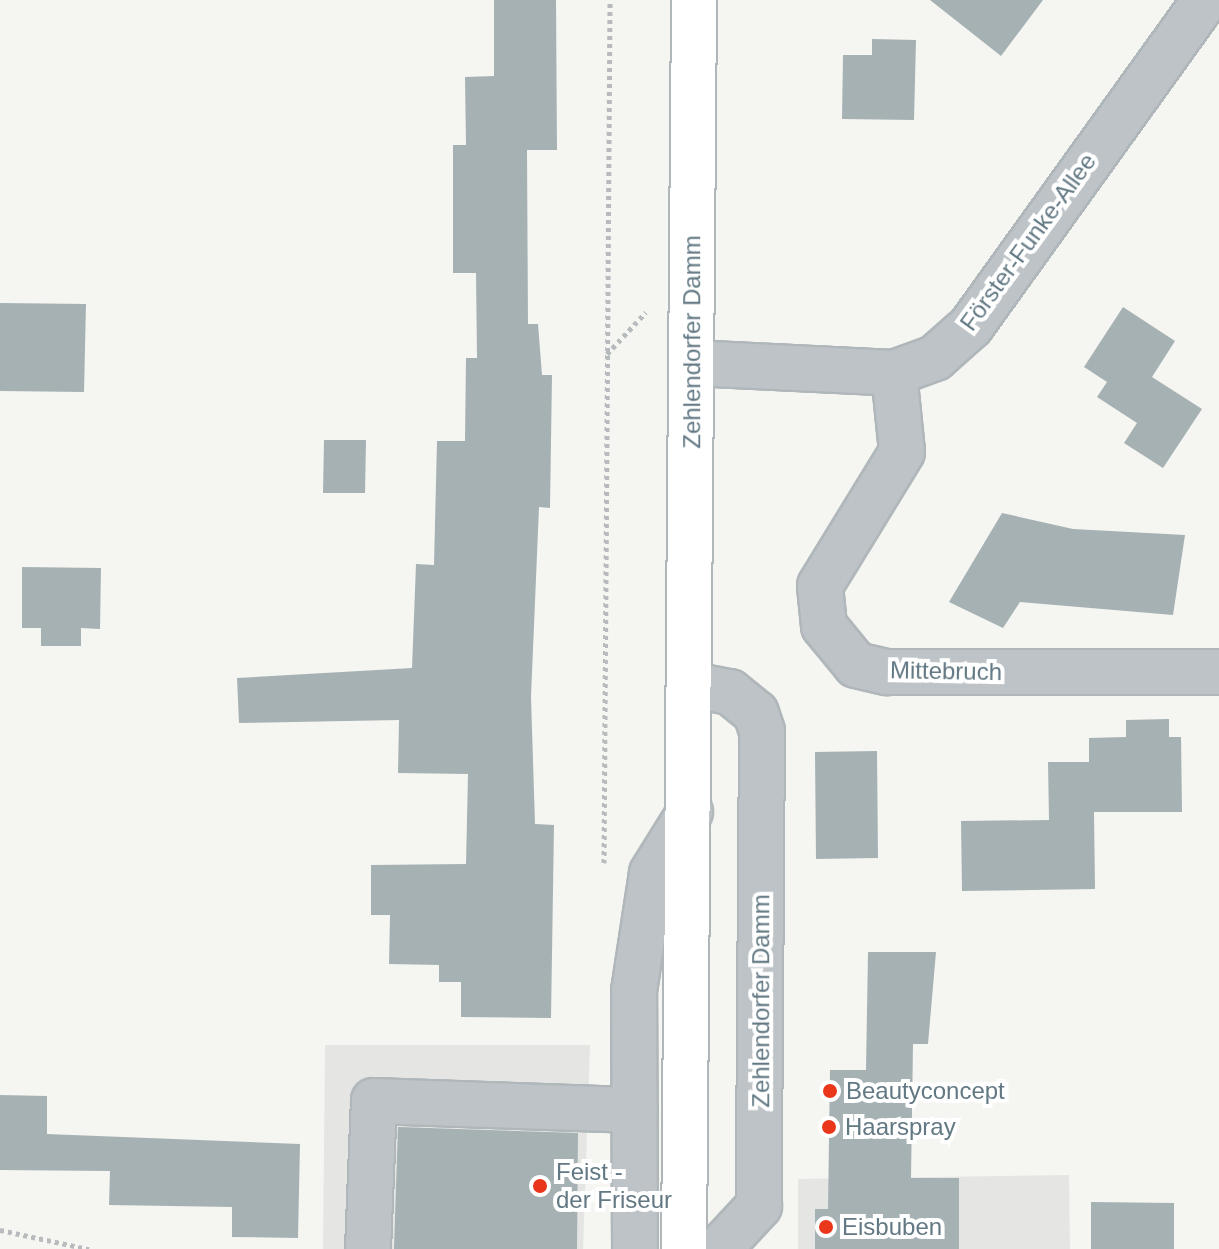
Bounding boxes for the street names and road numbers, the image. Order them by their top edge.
street label: Förster-Funke-Allee [954,148,1102,336]
street label: Zehlendorfer Damm [678,235,706,449]
street label: Mittebruch [890,656,1002,686]
street label: Zehlendorfer Damm [747,894,775,1108]

